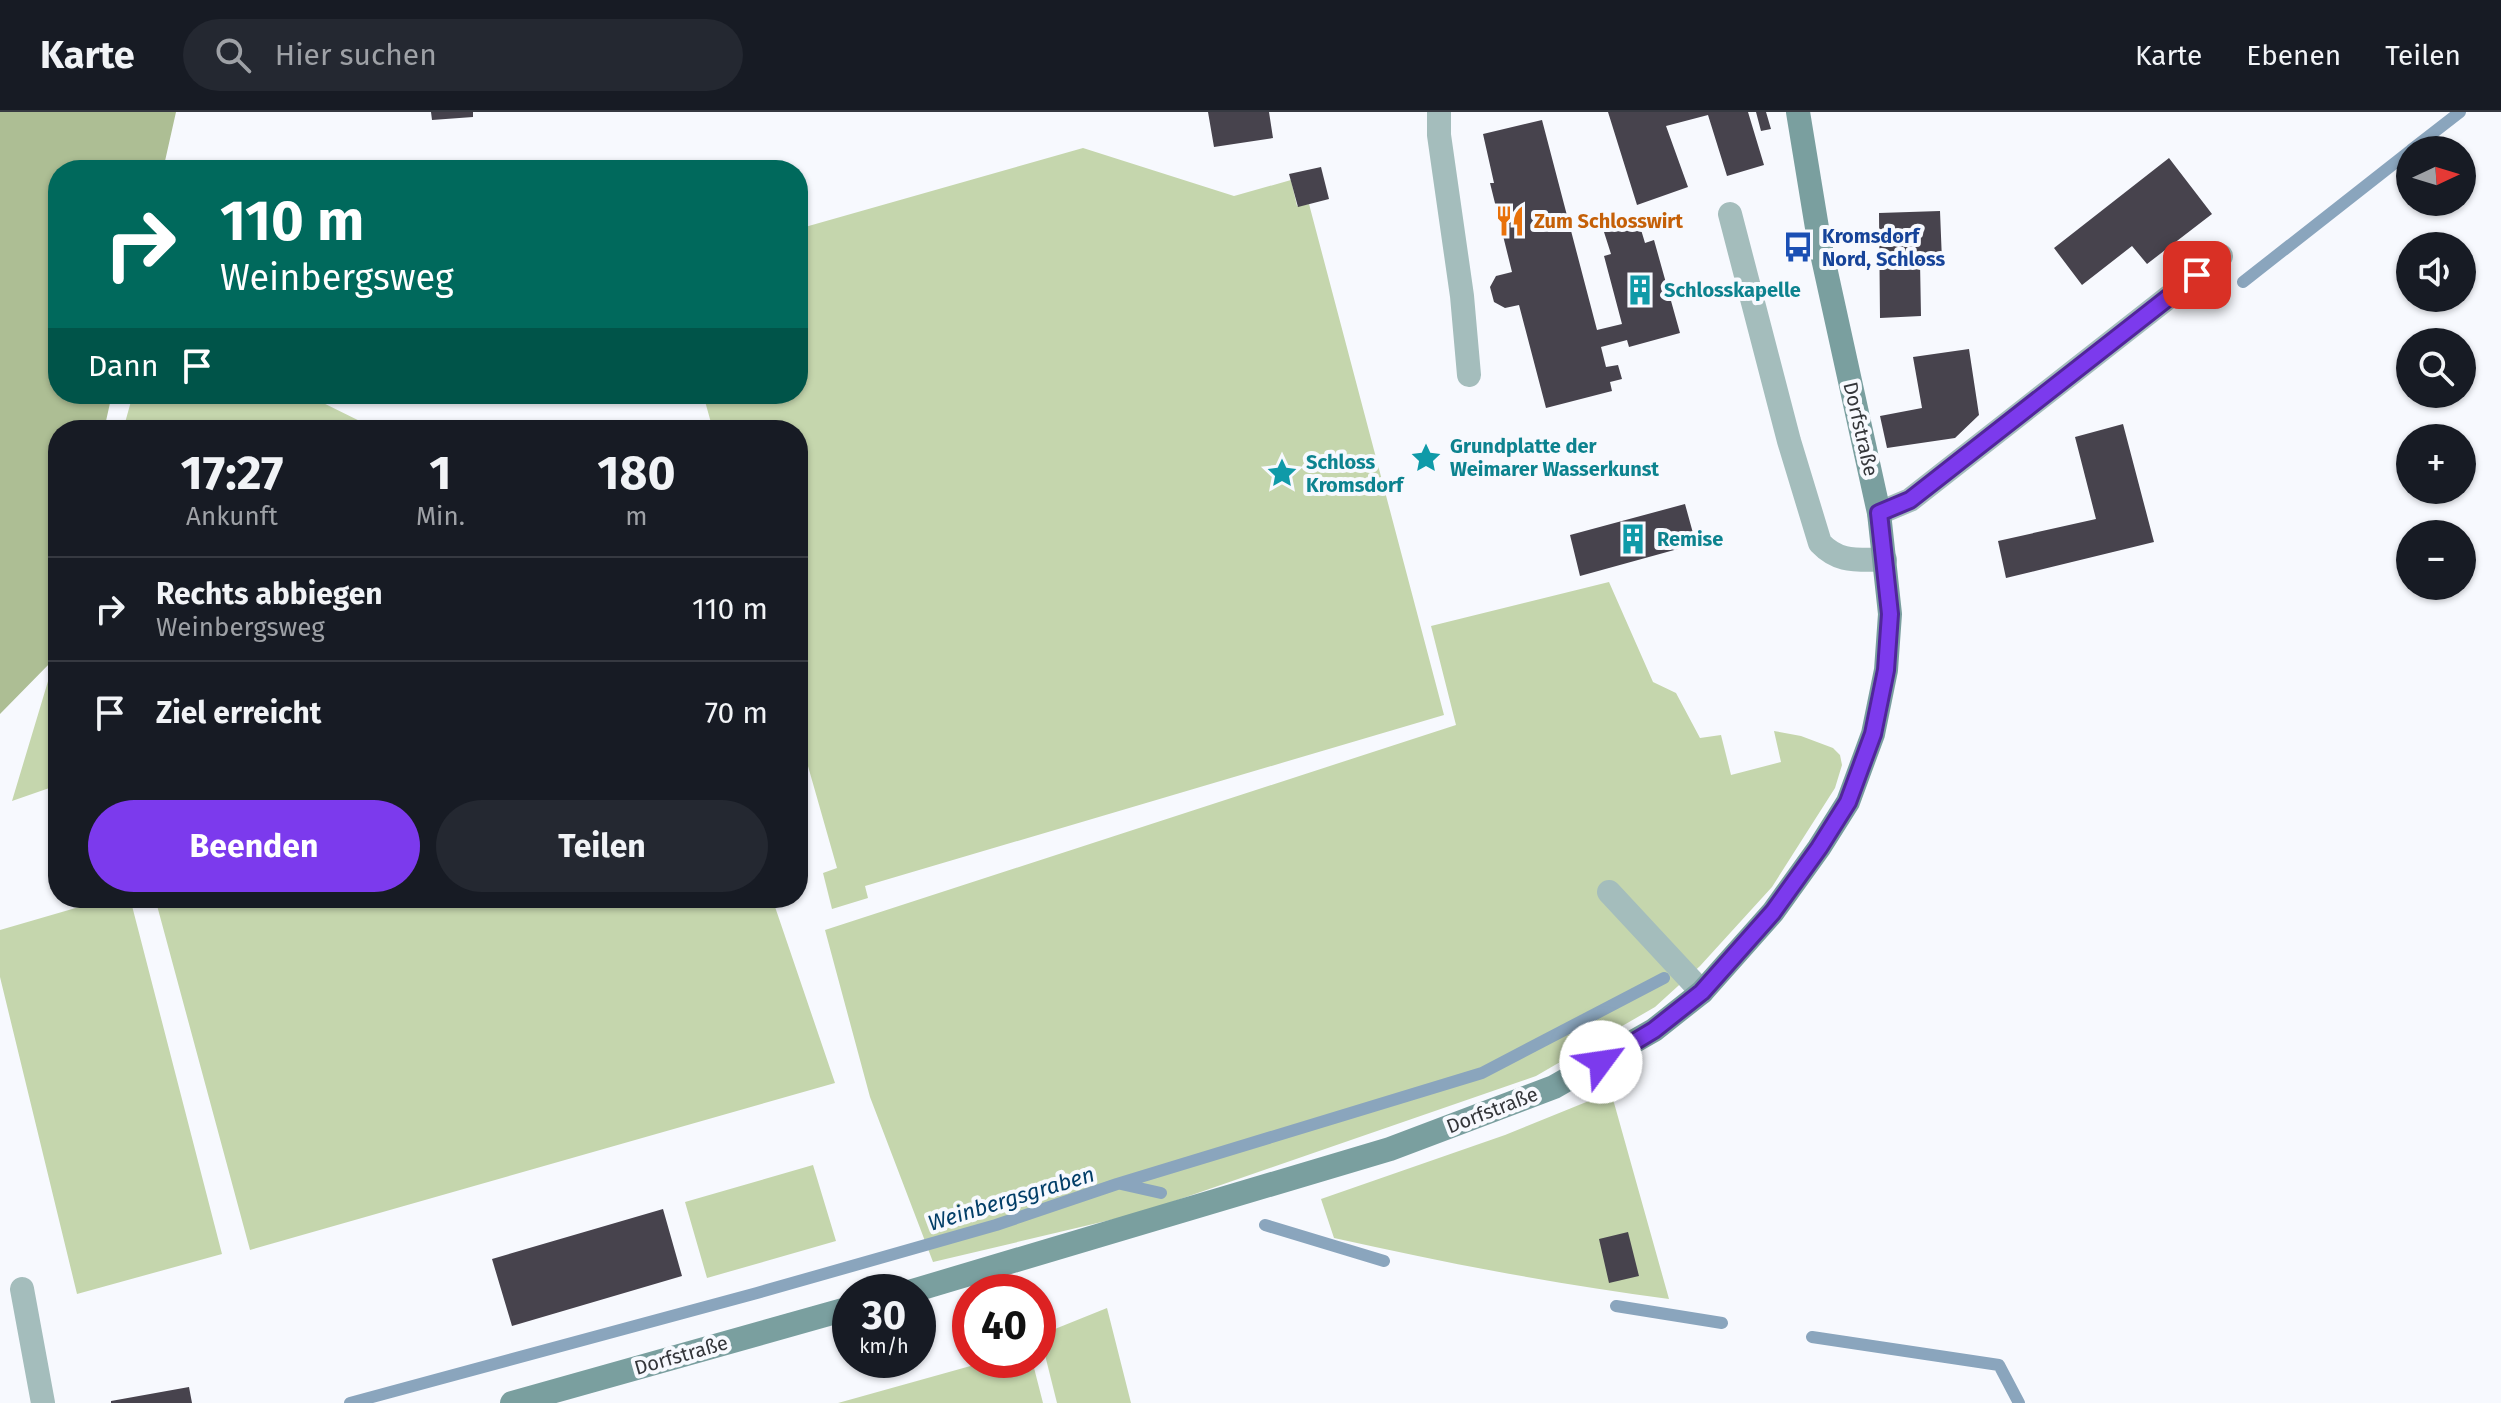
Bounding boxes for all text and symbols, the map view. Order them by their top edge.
search box [183,19,743,91]
text: Karte [40,32,135,78]
icon: search [211,33,255,77]
text: Hier suchen [275,37,437,73]
text: Karte [2135,39,2202,72]
text: Ebenen [2246,39,2341,72]
text: Teilen [2385,39,2461,72]
north arrow [2396,136,2476,216]
map controls [2396,136,2476,600]
text: 110 m [220,188,364,255]
icon: right [88,192,192,296]
restaurant icon: Zum Schlosswirt [1493,204,1527,238]
place label: Zum Schlosswirt [1534,209,1683,233]
place label: Kromsdorf Nord, Schloss [1822,224,1945,271]
bus stop icon: Kromsdorf Nord, Schloss [1781,230,1815,264]
button: sound [2396,232,2476,312]
pin [2163,241,2231,309]
icon: arrive [2175,253,2219,297]
text: Weinbergsweg [220,256,454,300]
building icon: Schlosskapelle [1623,273,1657,307]
place label: Schlosskapelle [1664,278,1801,302]
button: search [2396,328,2476,408]
icon: arrive [175,344,219,388]
text: Dann [88,348,159,384]
street label: Dorfstraße [1838,379,1884,479]
button: + [2396,424,2476,504]
place label: Grundplatte der Weimarer Wasserkunst [1450,434,1659,481]
place icon: Grundplatte der Weimarer Wasserkunst [1409,441,1443,475]
text: 17:27 [180,444,283,502]
text: 1 [429,444,452,502]
text: 180 [597,444,676,502]
place label: Schloss Kromsdorf [1306,450,1405,497]
place icon: Schloss Kromsdorf [1265,456,1299,490]
text: Ankunft [186,501,278,532]
text: Min. [416,501,465,532]
text: m [625,501,648,532]
button: − [2396,520,2476,600]
building icon: Remise [1616,522,1650,556]
place label: Remise [1657,527,1723,551]
text: Rechts abbiegen [156,576,383,612]
icon: right [88,587,132,631]
text: 110 m [692,591,768,627]
text: Weinbergsweg [156,612,325,643]
icon: arrive [88,691,132,735]
text: Ziel erreicht [156,695,321,731]
text: 70 m [705,695,768,731]
button: Beenden [88,800,420,892]
button: Teilen [436,800,768,892]
position arrow [1559,1020,1643,1104]
street label: Dorfstraße [1443,1082,1541,1138]
water label: Weinbergsgraben [925,1160,1098,1237]
speed limit sign: 40 [952,1274,1056,1378]
text: 30 [862,1292,906,1340]
street label: Dorfstraße [631,1330,731,1380]
text: km/h [859,1334,909,1358]

